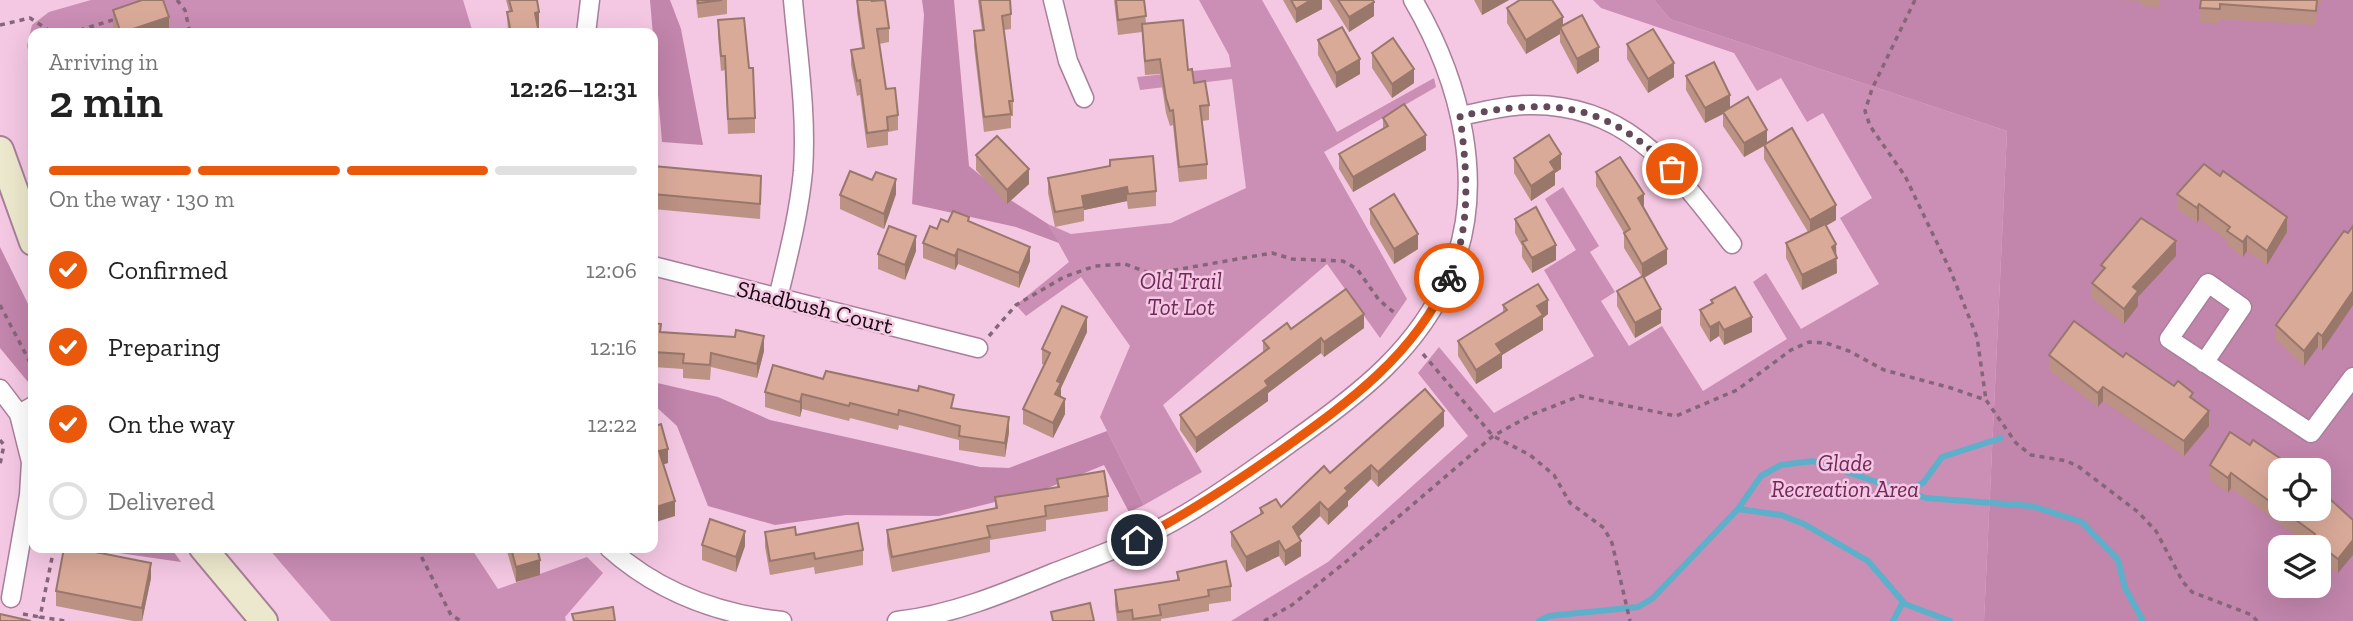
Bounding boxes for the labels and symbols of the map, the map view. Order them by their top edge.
pin [1642,139,1702,199]
courier [1414,243,1484,313]
park label: Old Trail Tot Lot [1140,267,1222,321]
street label: Shadbush Court [734,274,896,340]
park label: Glade Recreation Area [1771,449,1919,503]
pin [1107,510,1167,570]

